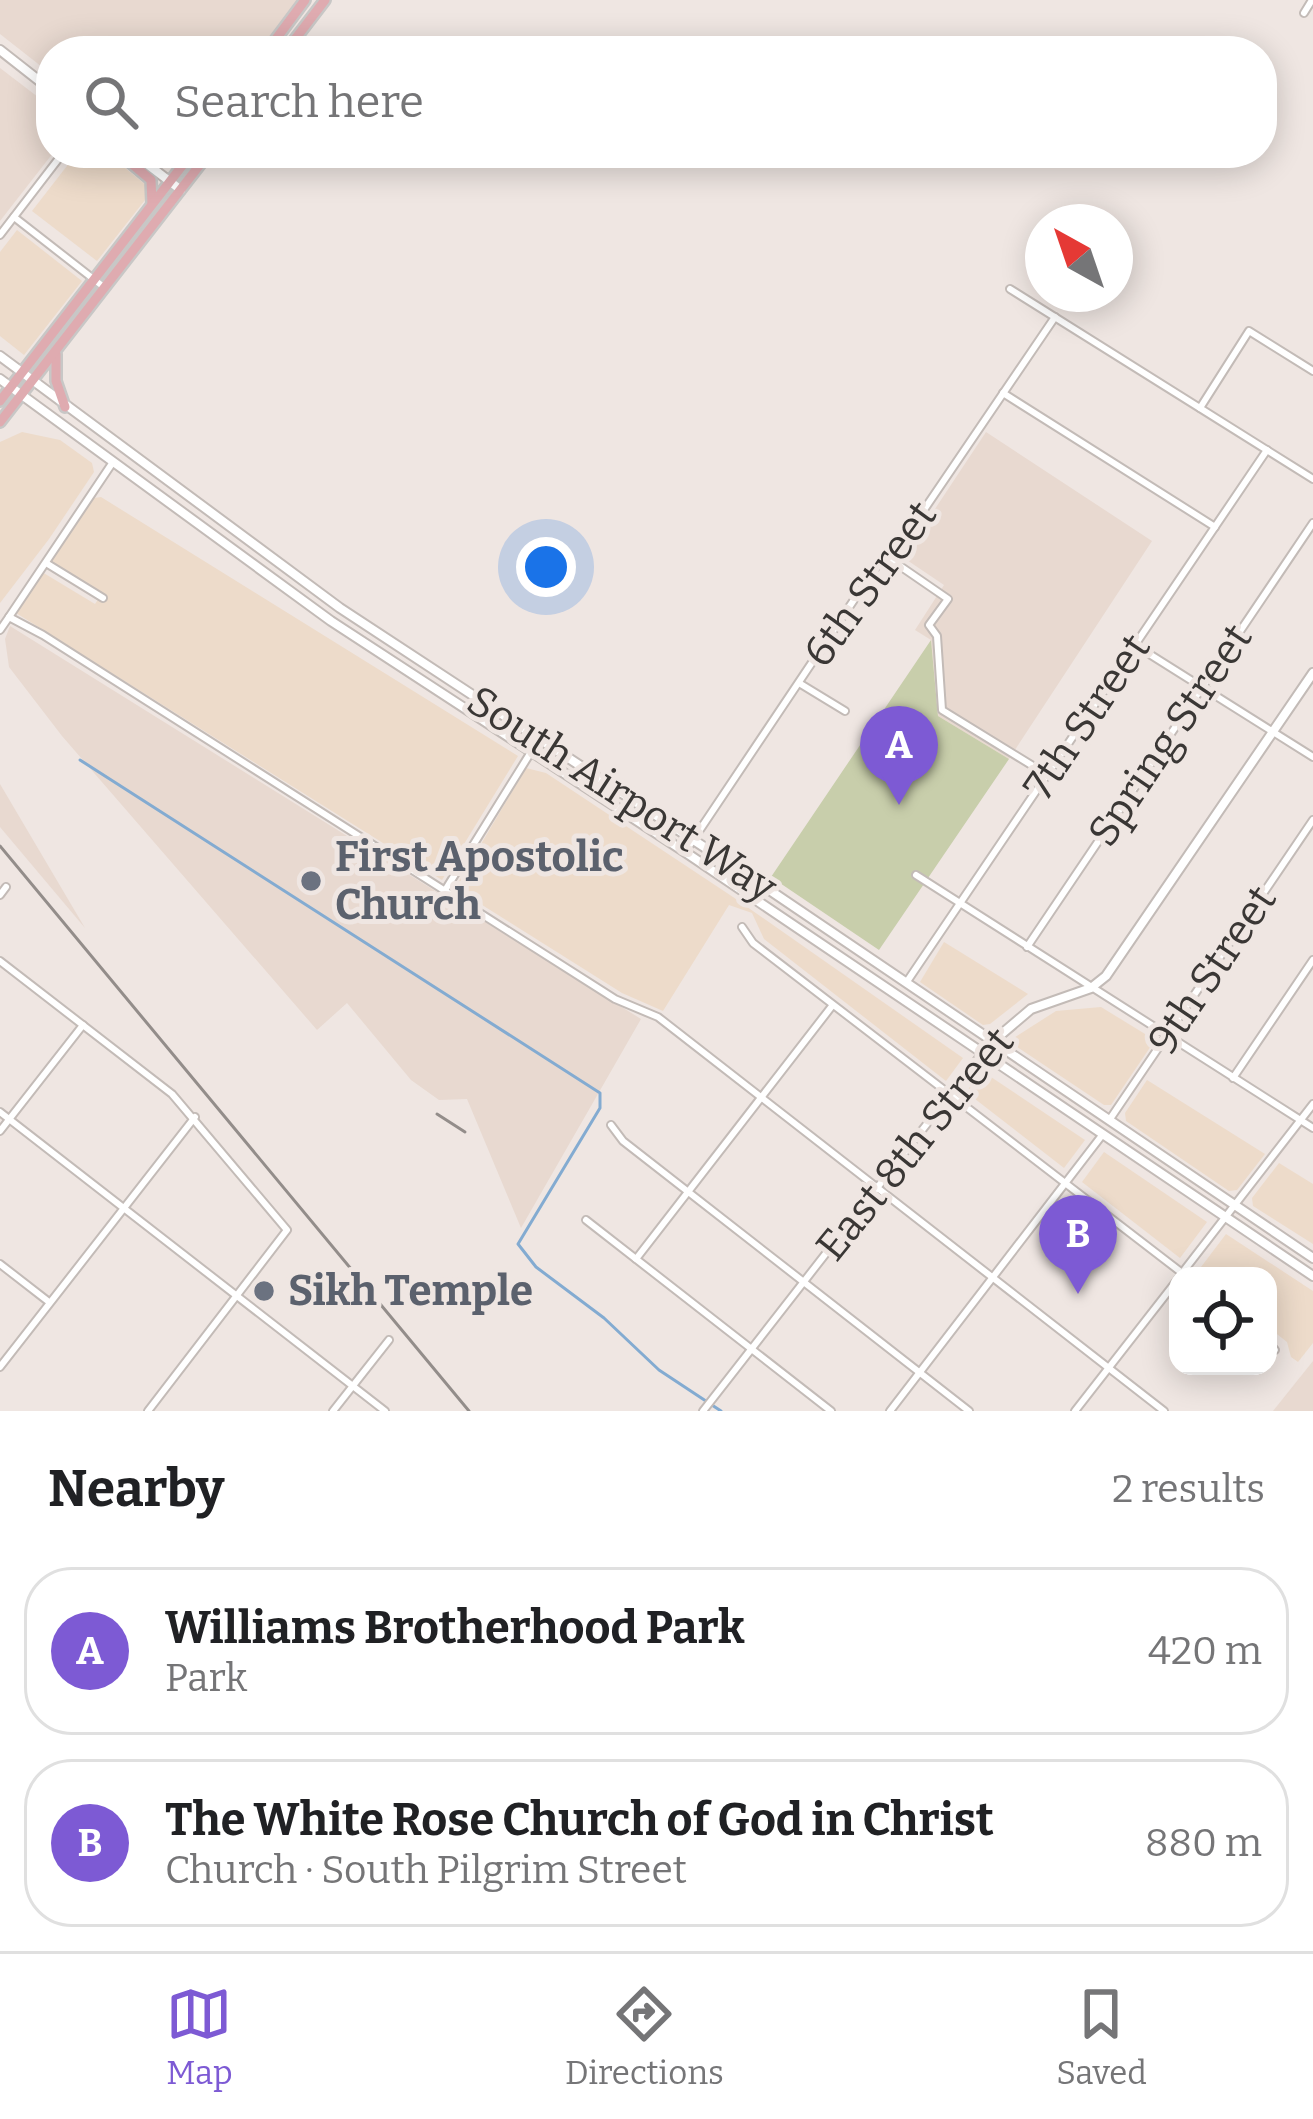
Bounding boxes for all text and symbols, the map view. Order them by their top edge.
search box [36,36,1277,168]
icon: search [78,69,144,135]
text: Search here [174,75,424,129]
north arrow [1025,204,1133,312]
street label: 6th Street [793,491,947,677]
your location [516,537,576,597]
street label: Spring Street [1078,615,1262,855]
street label: 7th Street [1013,625,1161,809]
street label: South Airport Way [458,675,787,913]
pin: A [860,706,938,805]
place label: First Apostolic Church [335,832,624,930]
marker: First Apostolic Church [298,868,324,894]
street label: 9th Street [1137,876,1287,1064]
street label: East 8th Street [806,1018,1024,1270]
pin: B [1039,1195,1117,1294]
place label: Sikh Temple [288,1266,533,1316]
map controls [1169,1267,1277,1375]
button: locate [1169,1267,1277,1375]
marker: Sikh Temple [251,1278,277,1304]
text: Nearby [48,1458,224,1520]
text: 2 results [1112,1466,1265,1512]
text: Williams Brotherhood Park [165,1601,745,1655]
text: A [76,1628,104,1674]
text: 420 m [1148,1628,1262,1674]
text: Park [165,1655,247,1701]
text: The White Rose Church of God in Christ [165,1793,994,1847]
text: B [77,1820,103,1866]
text: 880 m [1145,1820,1262,1866]
text: Church · South Pilgrim Street [165,1847,687,1893]
tab: Map [166,1981,233,2093]
tab: Directions [565,1981,724,2093]
tab: Saved [1056,1981,1147,2093]

